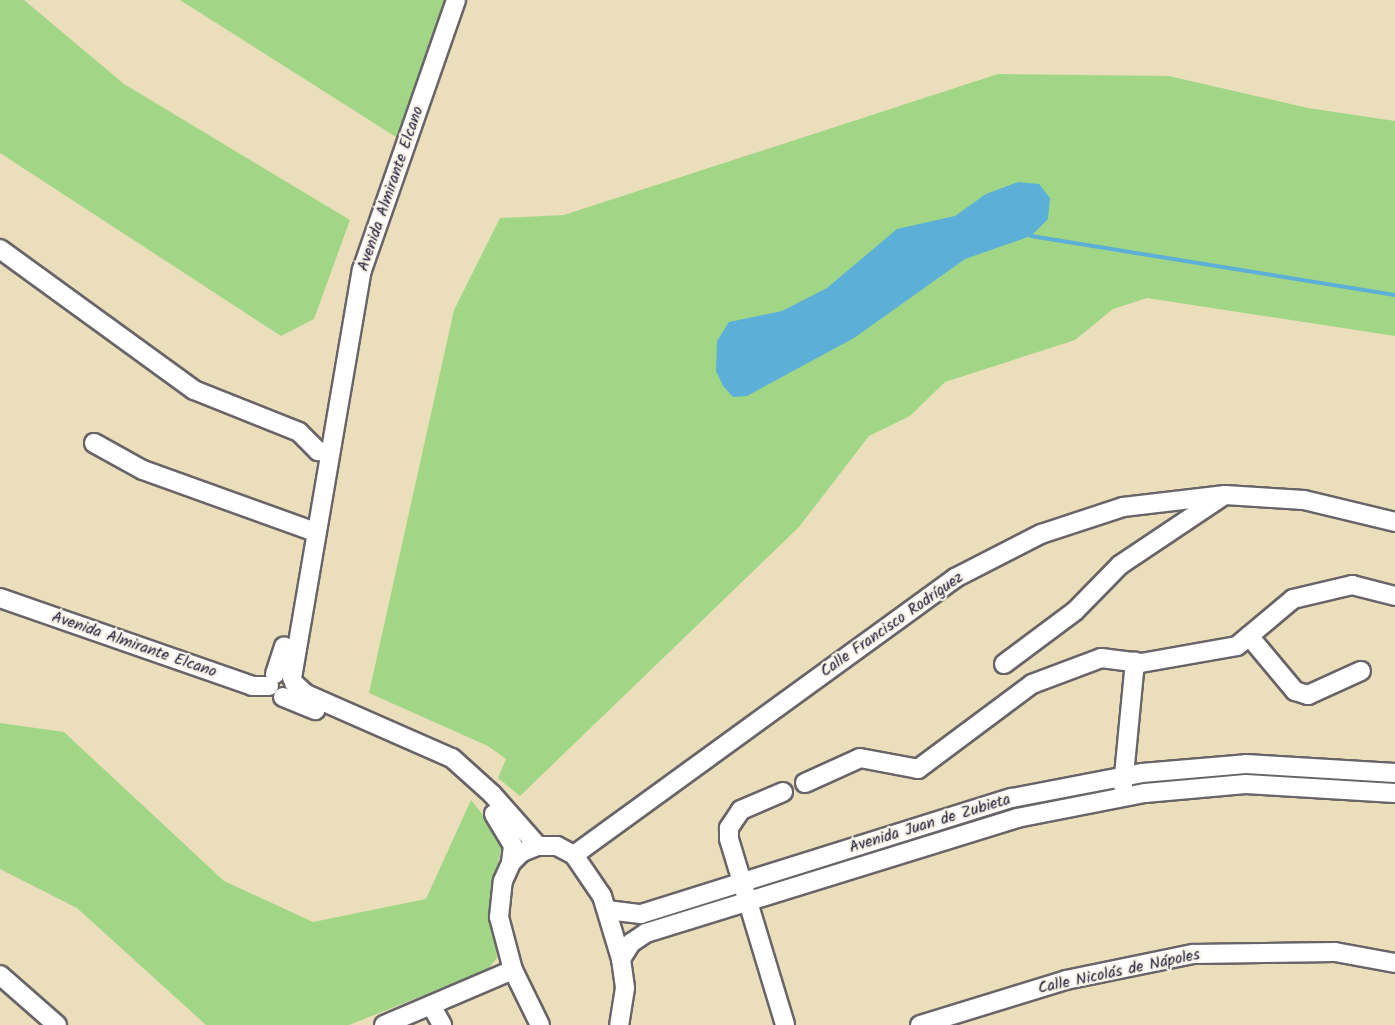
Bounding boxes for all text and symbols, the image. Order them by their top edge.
street label: Avenida Almirante Elcano [354,104,428,274]
street label: Calle Francisco Rodríguez [817,568,967,682]
street label: Avenida Almirante Elcano [49,608,219,682]
street label: Avenida Juan de Zubieta [847,790,1013,858]
street label: Calle Nicolás de Nápoles [1036,945,1202,999]

